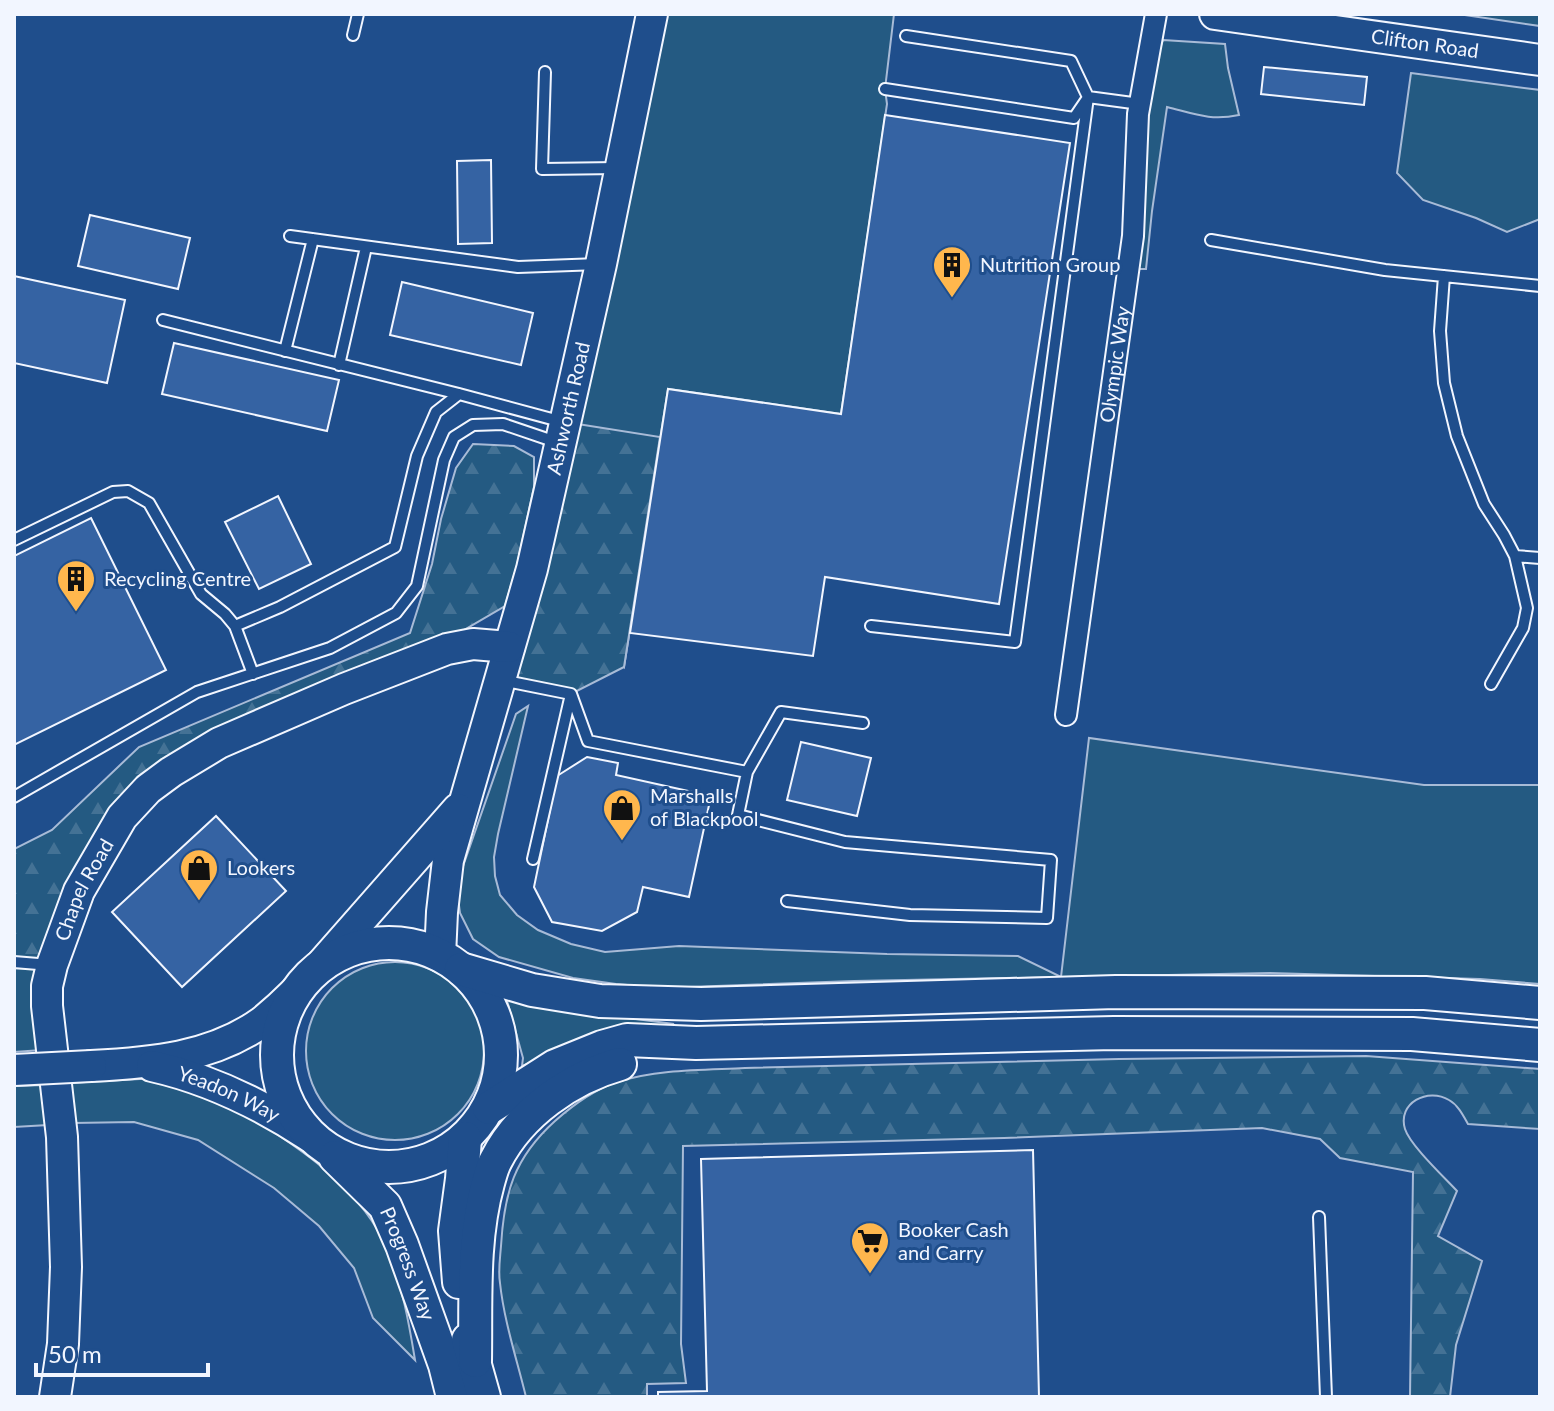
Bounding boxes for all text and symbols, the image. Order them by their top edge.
street label: Clifton Road [1370,23,1480,62]
building icon: Nutrition Group [931,244,973,299]
place label: Nutrition Group [980,252,1120,276]
street label: Olympic Way [1094,304,1134,424]
street label: Ashworth Road [541,339,594,477]
building icon: Recycling Centre [55,558,97,613]
place label: Recycling Centre [104,566,251,590]
place label: Marshalls of Blackpool [650,783,759,830]
shop icon: Marshalls of Blackpool [601,787,643,842]
street label: Chapel Road [49,834,118,944]
shop icon: Lookers [178,847,220,902]
place label: Lookers [227,855,295,879]
street label: Yeadon Way [175,1060,285,1127]
street label: Progress Way [376,1203,441,1324]
place label: Booker Cash and Carry [898,1217,1009,1264]
supermarket icon: Booker Cash and Carry [849,1220,891,1275]
scale bar [36,1327,208,1377]
text: 50 m [48,1339,102,1368]

